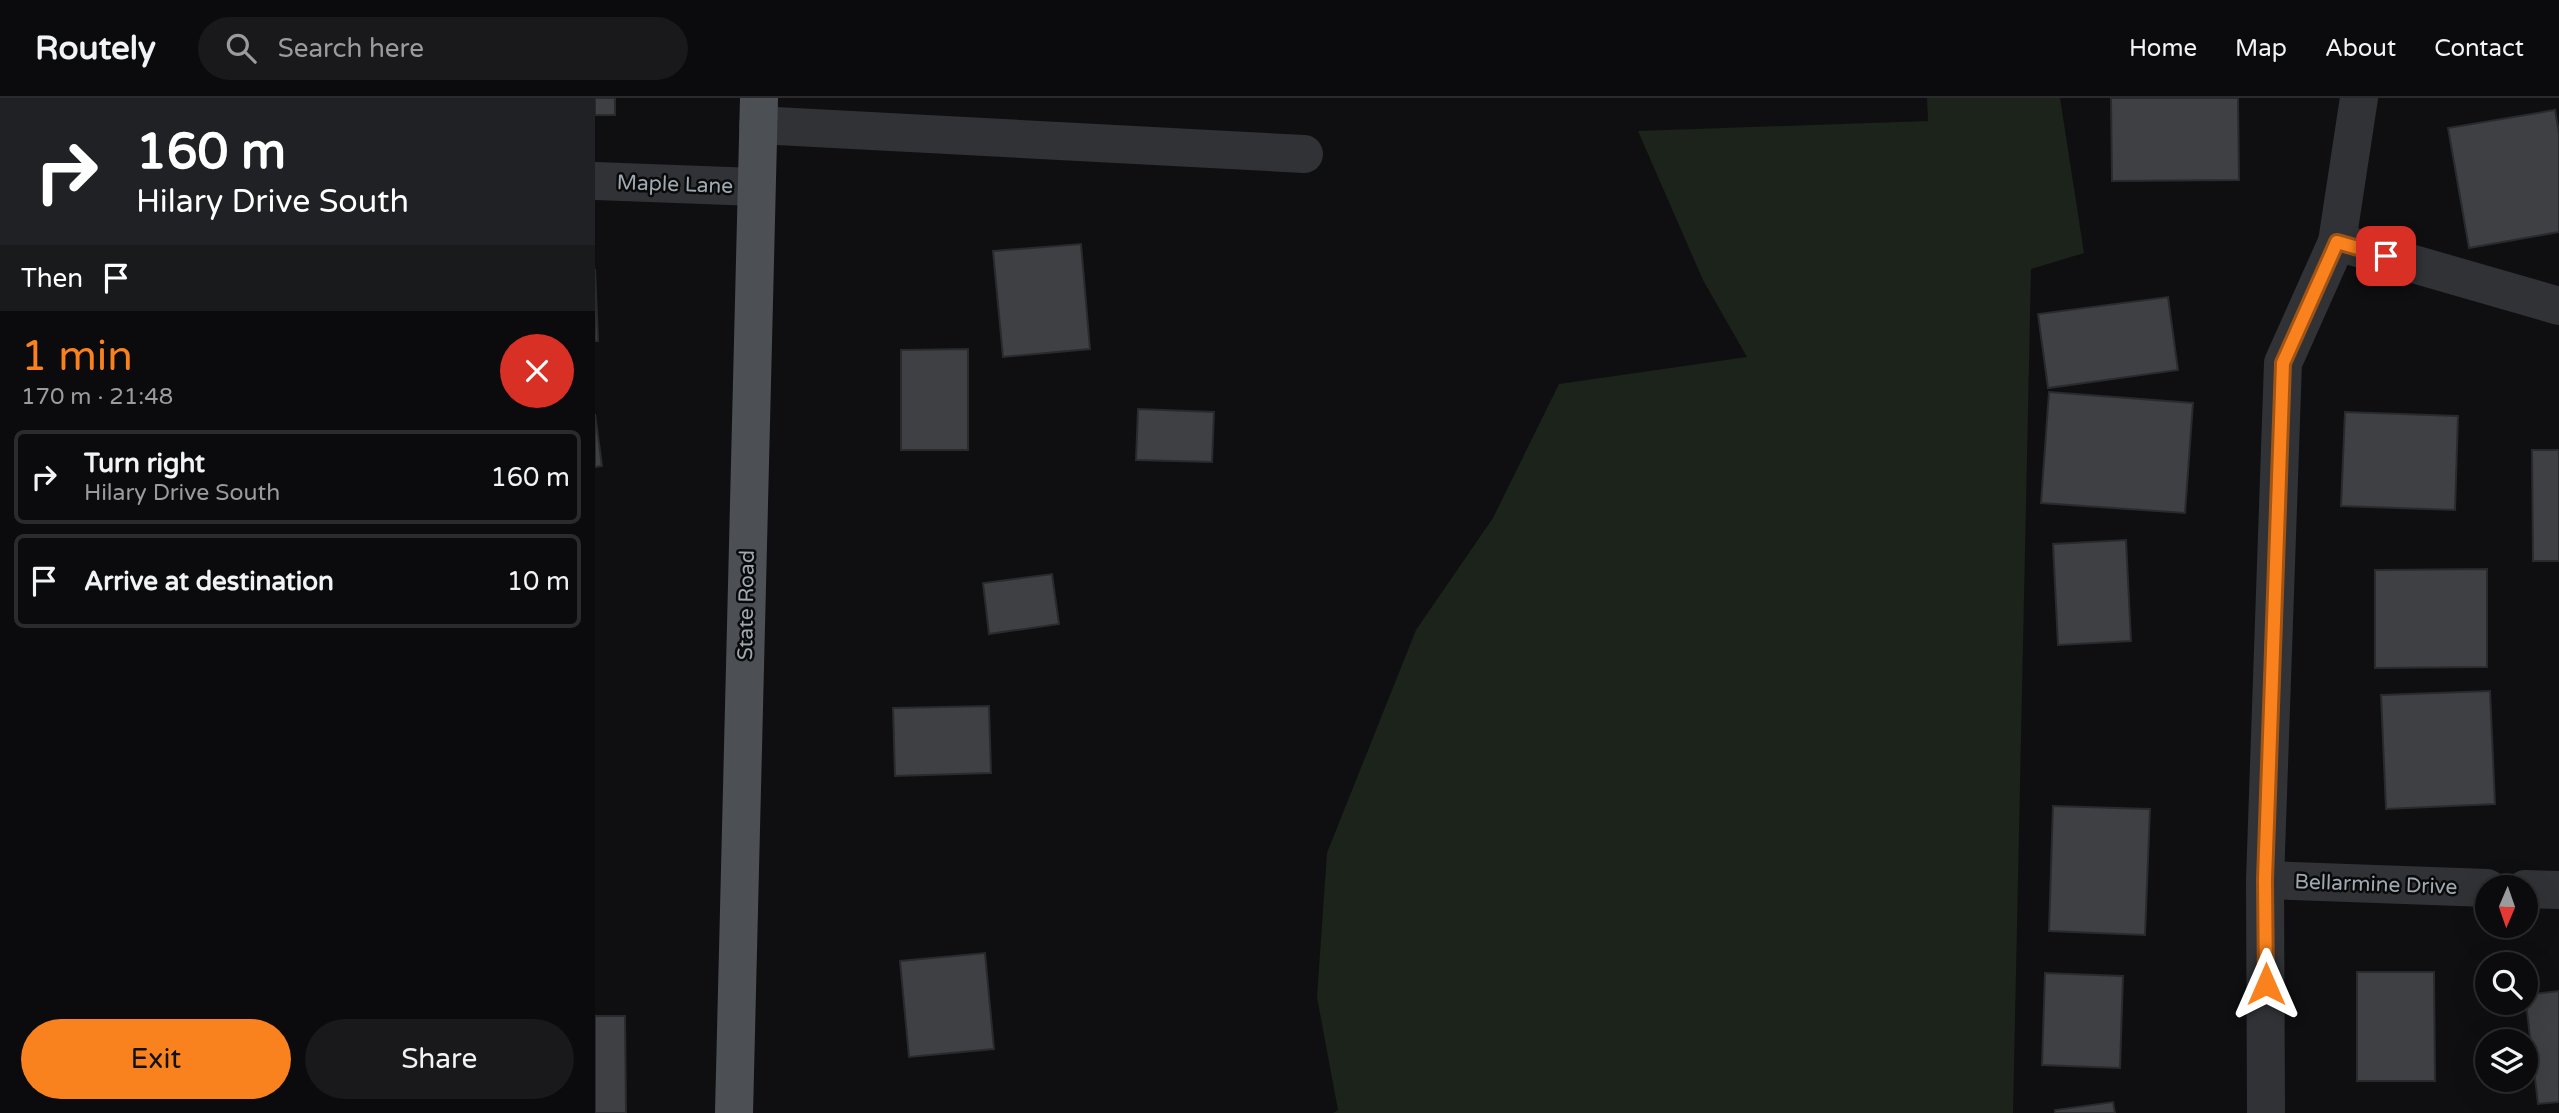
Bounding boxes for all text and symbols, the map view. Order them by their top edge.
search box [198,17,688,80]
text: Routely [35,29,156,68]
icon: search [222,29,260,67]
text: Search here [278,33,424,64]
text: Home [2129,34,2197,63]
text: Map [2235,34,2287,63]
text: About [2325,34,2396,63]
text: Contact [2434,34,2524,63]
text: 160 m [136,123,286,182]
icon: right [21,126,112,217]
street label: Maple Lane [616,170,734,199]
text: Hilary Drive South [136,183,409,221]
pin [2356,226,2416,286]
icon: arrive [2367,237,2405,275]
icon: arrive [97,259,135,297]
text: Then [21,263,83,294]
text: 1 min [21,331,133,382]
button: close [500,334,574,408]
text: 170 m · 21:48 [21,383,173,411]
text: Turn right [84,448,205,479]
icon: right [25,458,63,496]
text: 160 m [490,462,570,493]
text: Hilary Drive South [84,479,280,507]
street label: State Road [733,550,760,660]
icon: arrive [25,562,63,600]
text: Arrive at destination [84,566,334,597]
text: 10 m [507,566,570,597]
street label: Bellarmine Drive [2294,869,2458,900]
north arrow [2475,875,2537,938]
map controls [2475,875,2538,1092]
position arrow [2229,947,2303,1021]
button: search [2475,952,2538,1015]
button: Exit [21,1019,291,1099]
button: Share [305,1019,574,1099]
button: layers [2475,1029,2538,1092]

